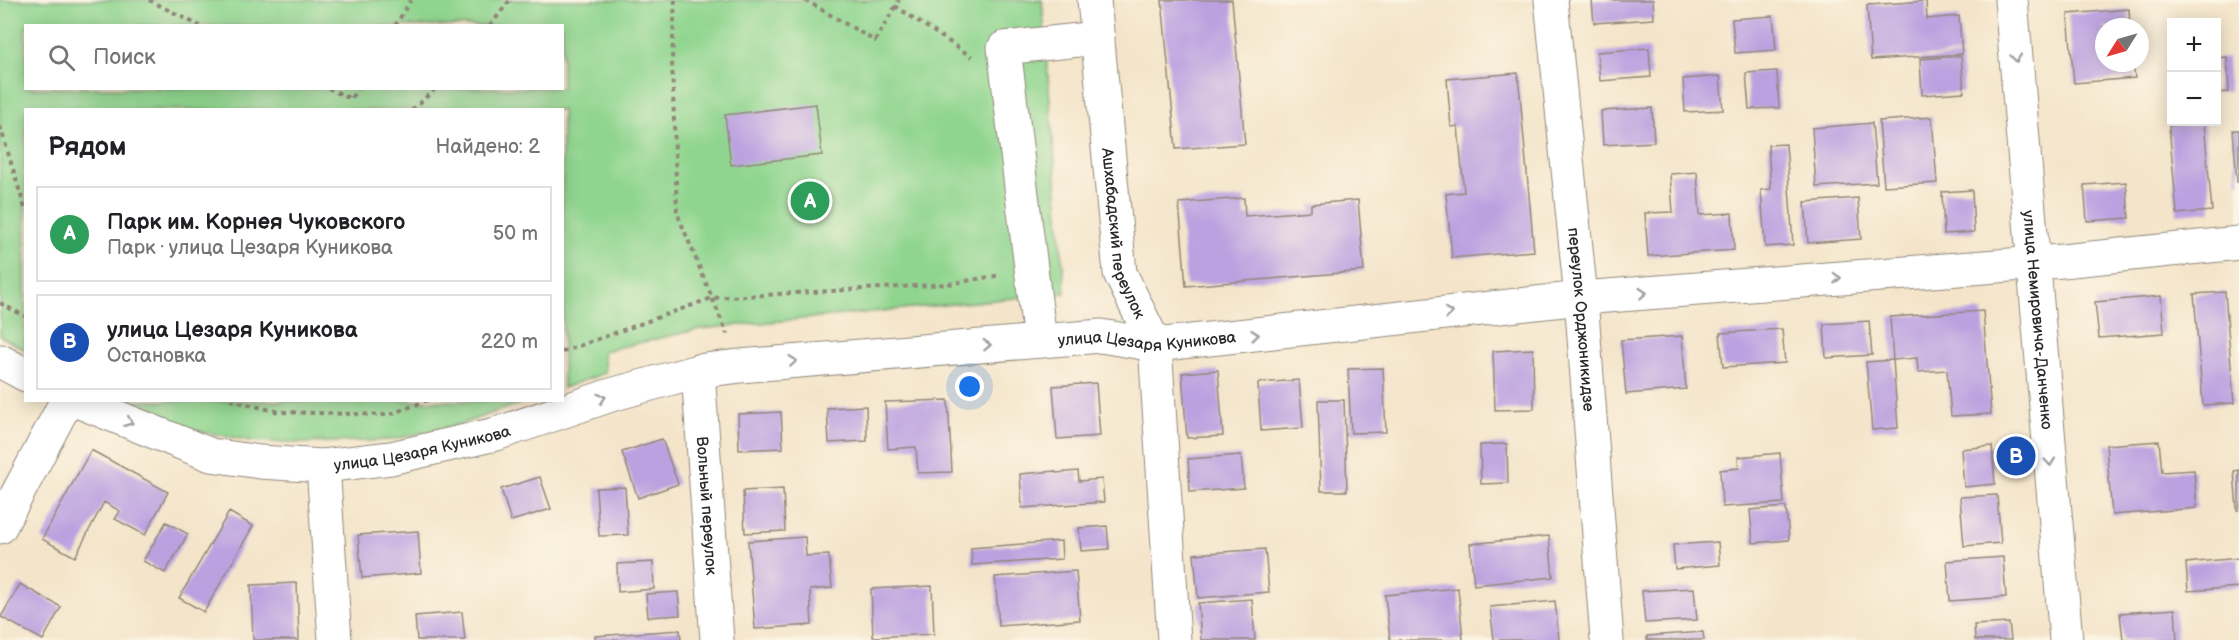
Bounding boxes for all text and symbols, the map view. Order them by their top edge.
north arrow [2095,18,2149,72]
map controls [2167,18,2221,126]
button: + [2167,18,2221,72]
search box [24,24,564,90]
icon: search [45,41,78,74]
text: Поиск [93,44,156,71]
one-way arrow [2009,54,2022,63]
button: − [2167,72,2221,126]
text: Рядом [48,132,126,163]
text: Найдено: 2 [436,135,540,159]
street label: Ашхабадский переулок [1097,146,1149,322]
pin: A [790,178,830,224]
text: Парк им. Корнея Чуковского [107,209,405,236]
street label: улица Немировича-Данченко [2018,210,2056,430]
text: A [63,222,76,246]
text: 50 m [493,222,538,246]
street label: переулок Орджоникидзе [1563,227,1598,412]
text: Парк · улица Цезаря Куникова [107,236,393,260]
one-way arrow [1833,272,1842,285]
one-way arrow [1638,287,1647,300]
one-way arrow [1444,307,1453,320]
text: улица Цезаря Куникова [107,317,358,344]
street label: улица Цезаря Куникова [1057,328,1237,356]
one-way arrow [1251,329,1260,341]
text: B [62,330,77,354]
text: 220 m [481,330,538,354]
one-way arrow [982,339,991,352]
text: Остановка [107,344,206,368]
one-way arrow [788,355,797,368]
your location [955,372,984,401]
one-way arrow [596,393,607,406]
one-way arrow [123,415,134,427]
street label: улица Цезаря Куникова [333,422,513,476]
pin: B [1996,434,2036,478]
street label: Вольный переулок [692,436,720,576]
one-way arrow [2043,457,2056,466]

